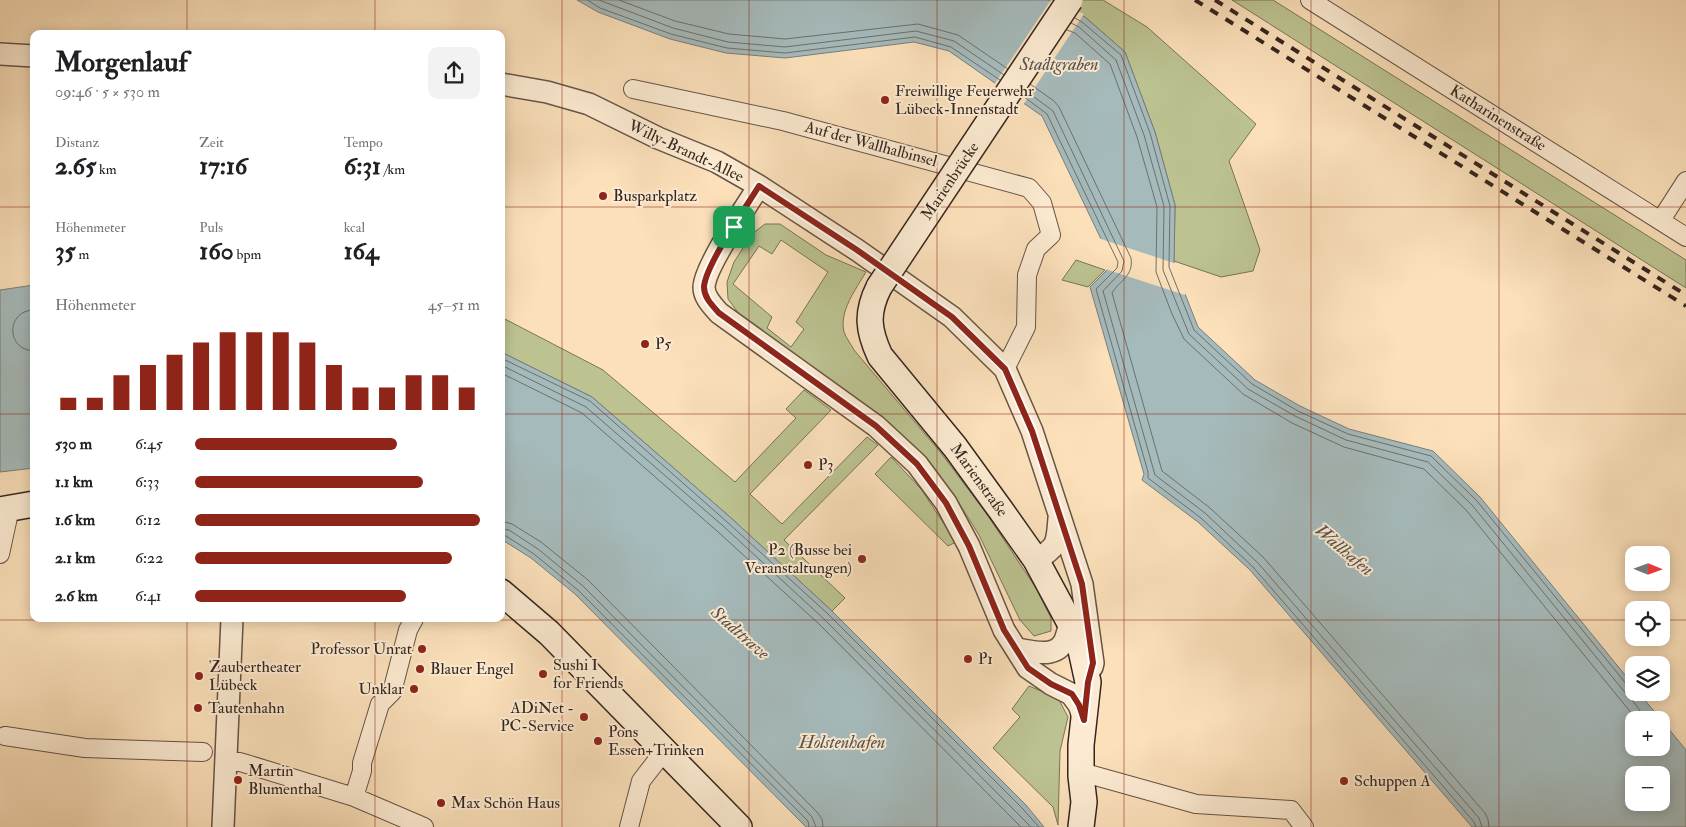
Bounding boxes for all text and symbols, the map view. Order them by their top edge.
text: Morgenlauf [55,45,188,80]
button: share [428,47,480,99]
water label: Stadtgraben [1018,53,1099,76]
street label: Katharinenstraße [1446,80,1550,156]
place label: Freiwillige Feuerwehr Lübeck-Innenstadt [895,81,1034,119]
text: 09:46 · 5 × 530 m [55,82,160,102]
marker: Freiwillige Feuerwehr Lübeck-Innenstadt [879,94,891,106]
street label: Willy-Brandt-Allee [624,115,747,187]
street label: Auf der Wallhalbinsel [802,116,939,171]
text: Distanz [55,134,99,151]
text: Zeit [199,134,224,151]
text: Tempo [344,134,383,151]
street label: Marienbrücke [917,138,984,224]
text: 2.65 [55,151,96,182]
text: 17:16 [199,151,247,182]
text: 6:31 [344,151,381,182]
text: km [96,161,117,178]
text: /km [381,161,405,178]
place label: Busparkplatz [613,186,697,207]
marker: Busparkplatz [597,190,609,202]
pin [713,206,755,248]
icon: arrive [720,213,748,241]
text: Höhenmeter [55,219,126,236]
text: Puls [199,219,223,236]
text: kcal [344,219,365,236]
text: 35 [55,236,76,267]
text: 160 [199,236,234,267]
text: 164 [344,236,379,267]
text: m [76,246,89,263]
text: bpm [234,246,261,263]
text: Höhenmeter [55,295,136,315]
text: 45–51 m [428,295,480,315]
place label: P5 [655,334,671,354]
marker: P5 [639,338,651,350]
text: 530 m [55,434,92,454]
text: 6:45 [135,434,163,454]
street label: Marienstraße [946,440,1012,521]
place label: P3 [818,455,834,475]
marker: P3 [802,459,814,471]
text: 1.1 km [55,472,93,492]
text: 6:33 [135,472,159,492]
text: 1.6 km [55,510,95,530]
text: 6:12 [135,510,161,530]
water label: Wallhafen [1310,519,1378,581]
place label: P2 (Busse bei Veranstaltungen) [745,540,852,578]
north arrow [1625,546,1670,591]
map controls [1625,546,1670,811]
text: 2.1 km [55,548,95,568]
text: 6:22 [135,548,163,568]
marker: P2 (Busse bei Veranstaltungen) [856,553,868,565]
text: 2.6 km [55,586,98,606]
text: 6:41 [135,586,161,606]
water label: Stadttrave [705,601,775,665]
button: locate [1625,601,1670,646]
place label: Professor Unrat [310,639,412,659]
marker: Professor Unrat [416,643,428,655]
place label: P1 [978,649,993,669]
marker: P1 [962,653,974,665]
place label: Sushi I for Friends [553,655,623,693]
button: layers [1625,656,1670,701]
place label: Zaubertheater Lübeck [209,657,301,695]
place label: Blauer Engel [430,659,514,679]
marker: Blauer Engel [414,663,426,675]
marker: Sushi I for Friends [537,668,549,680]
marker: Zaubertheater Lübeck [193,670,205,682]
place label: Unklar [358,679,404,699]
marker: Unklar [408,683,420,695]
place label: Tautenhahn [208,698,285,718]
place label: ADiNet - PC-Service [500,698,574,736]
marker: Tautenhahn [192,702,204,714]
marker: ADiNet - PC-Service [578,711,590,723]
button: + [1625,711,1670,756]
place label: Pons Essen+Trinken [608,722,704,760]
water label: Holstenhafen [798,731,885,754]
marker: Pons Essen+Trinken [592,735,604,747]
place label: Martin Blumenthal [248,761,322,799]
button: − [1625,766,1670,811]
place label: Schuppen A [1354,771,1431,792]
marker: Martin Blumenthal [232,774,244,786]
marker: Schuppen A [1338,775,1350,787]
place label: Max Schön Haus [451,793,560,813]
marker: Max Schön Haus [435,797,447,809]

